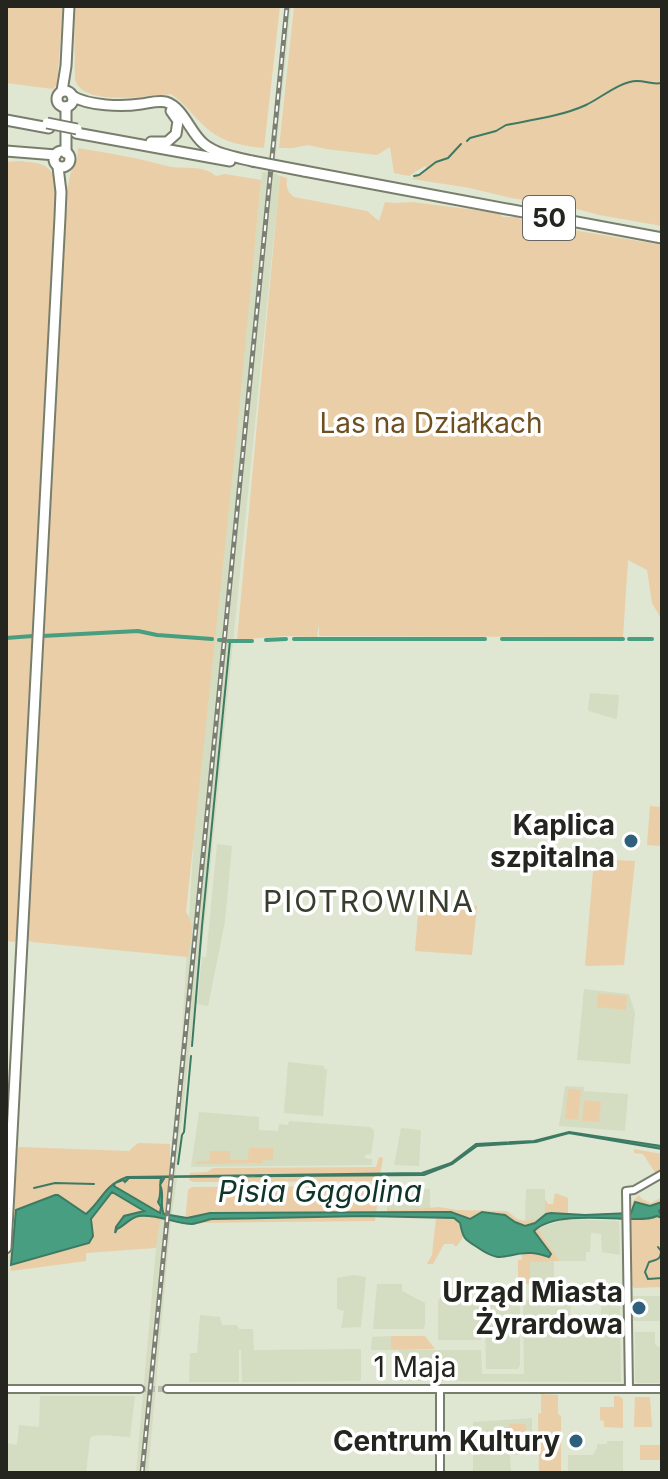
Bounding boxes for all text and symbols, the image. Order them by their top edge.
road number: 50 [523,196,575,240]
park label: Las na Działkach [320,406,542,440]
place label: Kaplica szpitalna [490,808,615,874]
marker: Kaplica szpitalna [622,832,640,850]
district label: PIOTROWINA [263,883,475,919]
water label: Pisia Gągolina [218,1173,422,1209]
place label: Urząd Miasta Żyrardowa [442,1275,623,1341]
marker: Urząd Miasta Żyrardowa [630,1299,648,1317]
street label: 1 Maja [374,1350,456,1384]
place label: Centrum Kultury [333,1424,560,1458]
marker: Centrum Kultury [567,1432,585,1450]

